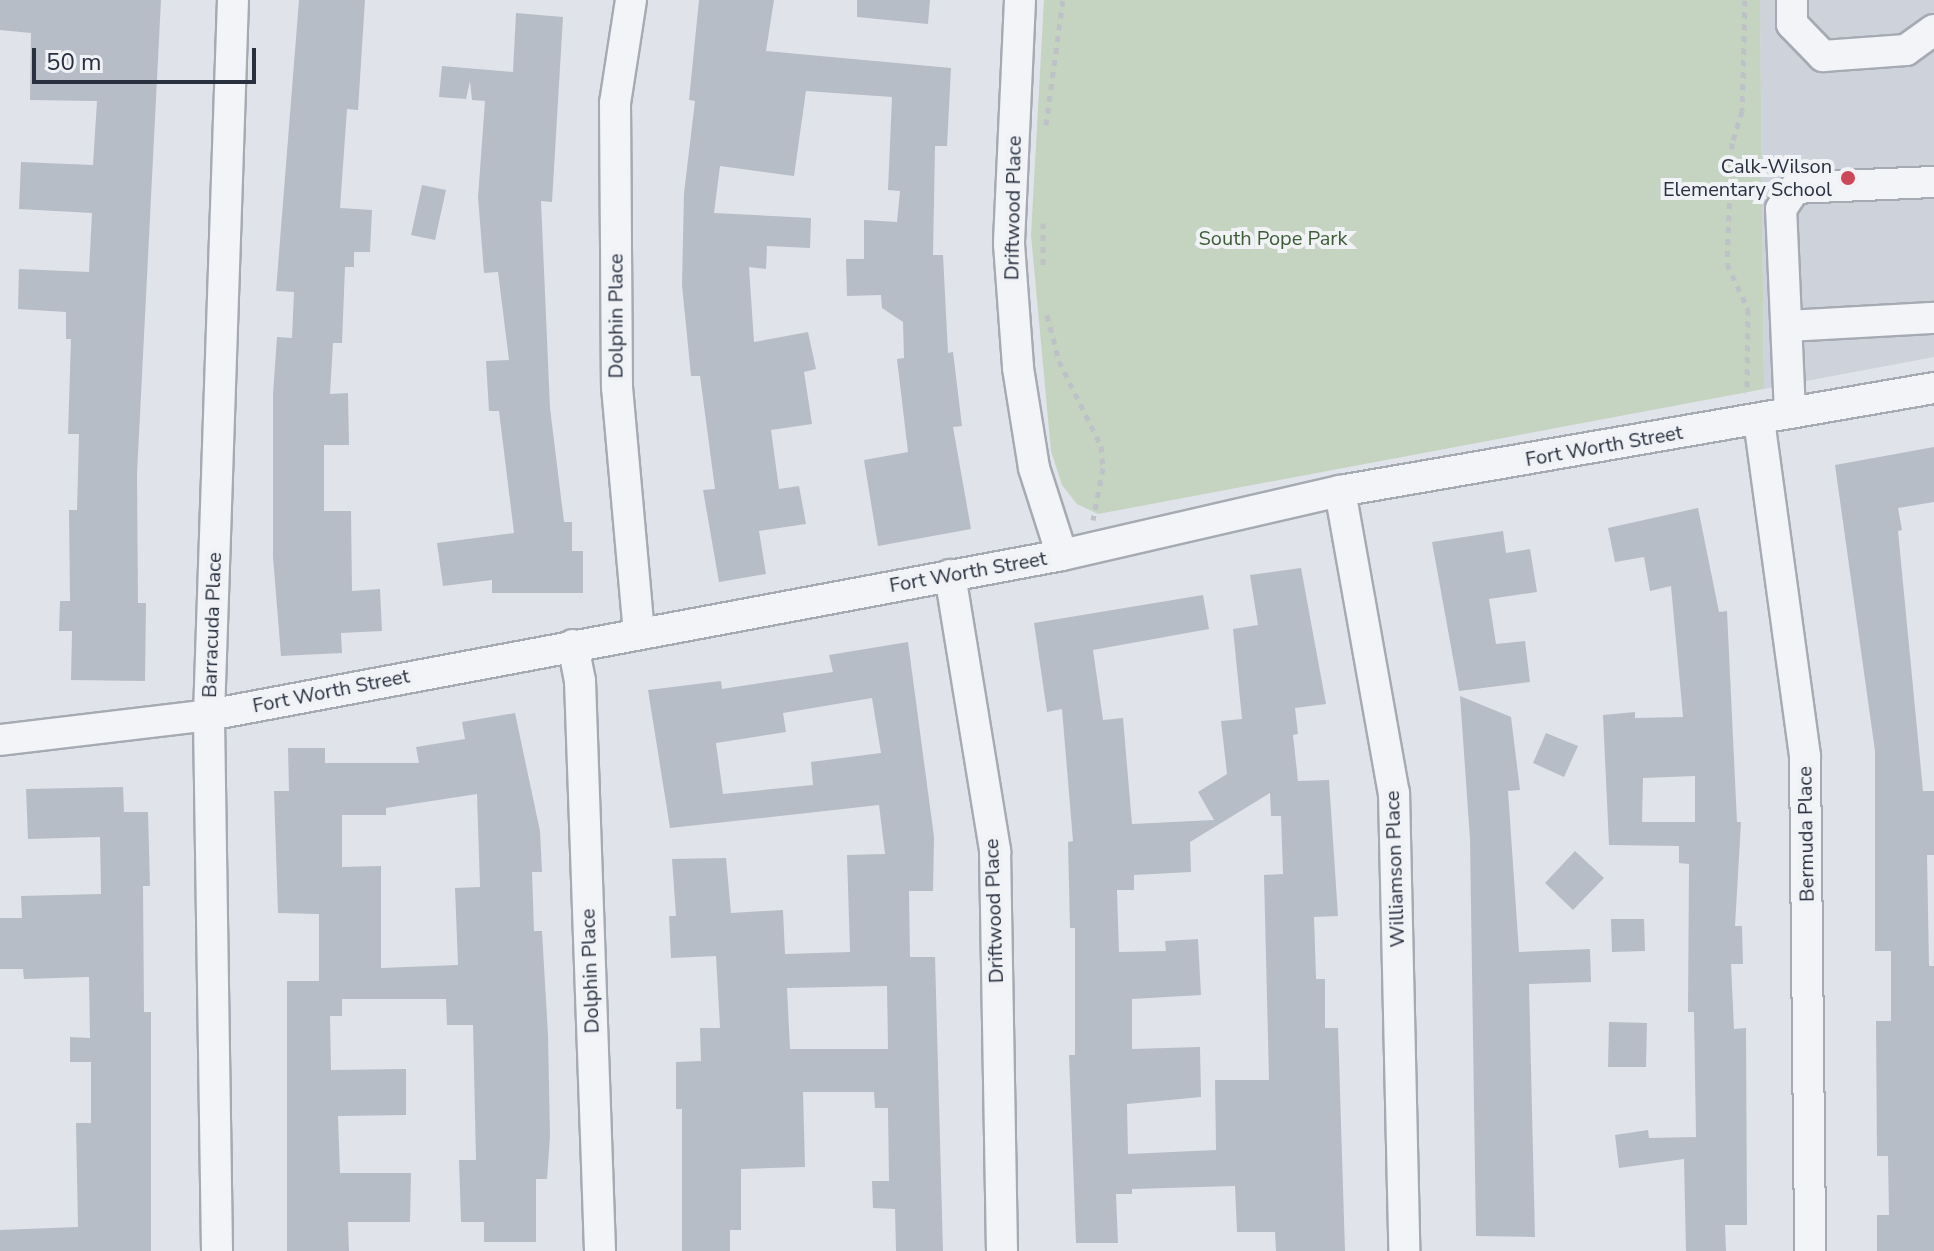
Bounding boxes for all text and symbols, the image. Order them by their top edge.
scale bar [36,32,260,82]
text: 50 m [46,46,102,78]
street label: Driftwood Place [1000,136,1026,280]
place label: Calk-Wilson Elementary School [1663,154,1832,201]
marker: Calk-Wilson Elementary School [1839,169,1857,187]
park label: South Pope Park [1199,226,1347,250]
street label: Dolphin Place [604,254,628,378]
street label: Fort Worth Street [1524,420,1684,472]
street label: Fort Worth Street [888,546,1048,598]
street label: Barracuda Place [197,552,227,698]
street label: Fort Worth Street [251,664,411,718]
street label: Bermuda Place [1793,766,1819,902]
street label: Williamson Place [1380,790,1410,948]
street label: Driftwood Place [979,838,1009,984]
street label: Dolphin Place [576,908,604,1034]

